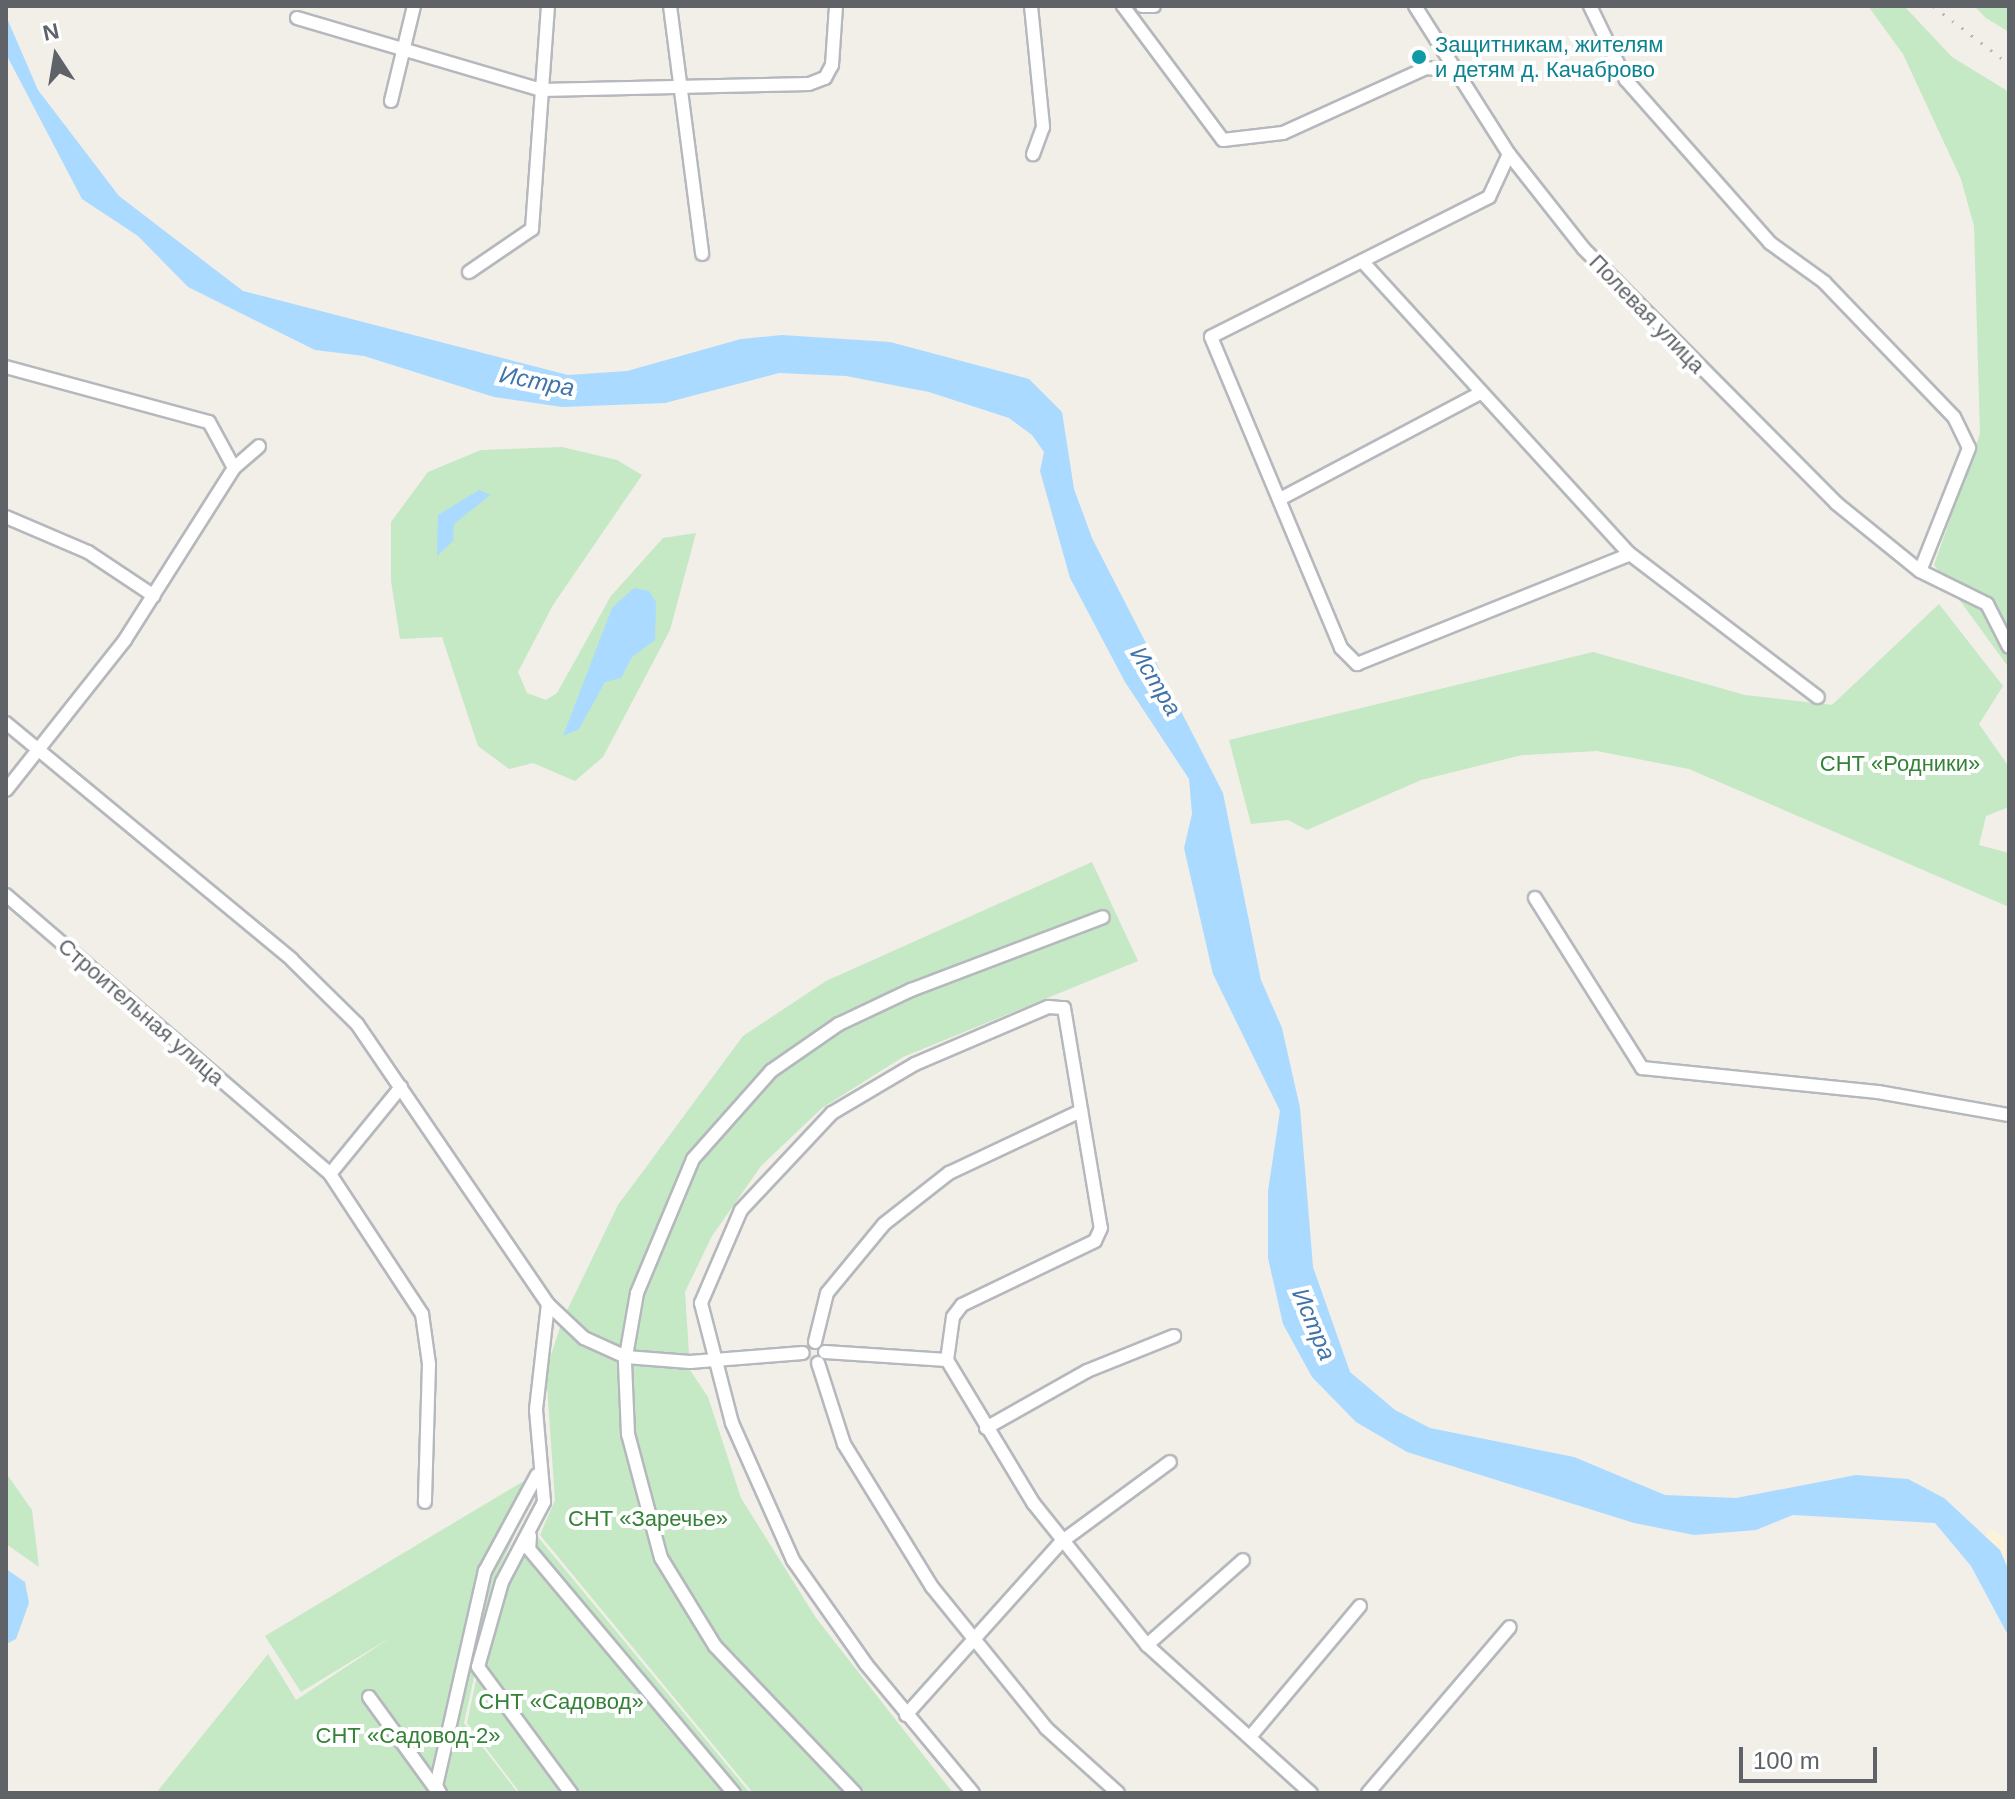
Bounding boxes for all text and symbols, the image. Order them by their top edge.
north arrow [16,16,96,96]
text: N [41,18,61,46]
place label: Защитникам, жителям и детям д. Качаброво [1435,31,1663,82]
marker: Защитникам, жителям и детям д. Качаброво [1410,48,1428,66]
street label: Полевая улица [1584,249,1710,379]
water label: Истра [497,360,577,402]
water label: Истра [1124,641,1188,721]
park label: СНТ «Родники» [1820,751,1980,777]
street label: Строительная улица [53,933,229,1091]
water label: Истра [1286,1284,1342,1364]
park label: СНТ «Заречье» [568,1506,728,1532]
park label: СНТ «Садовод» [478,1689,644,1715]
park label: СНТ «Садовод-2» [316,1723,500,1749]
scale bar [1743,1731,1881,1781]
text: 100 m [1753,1747,1820,1774]

